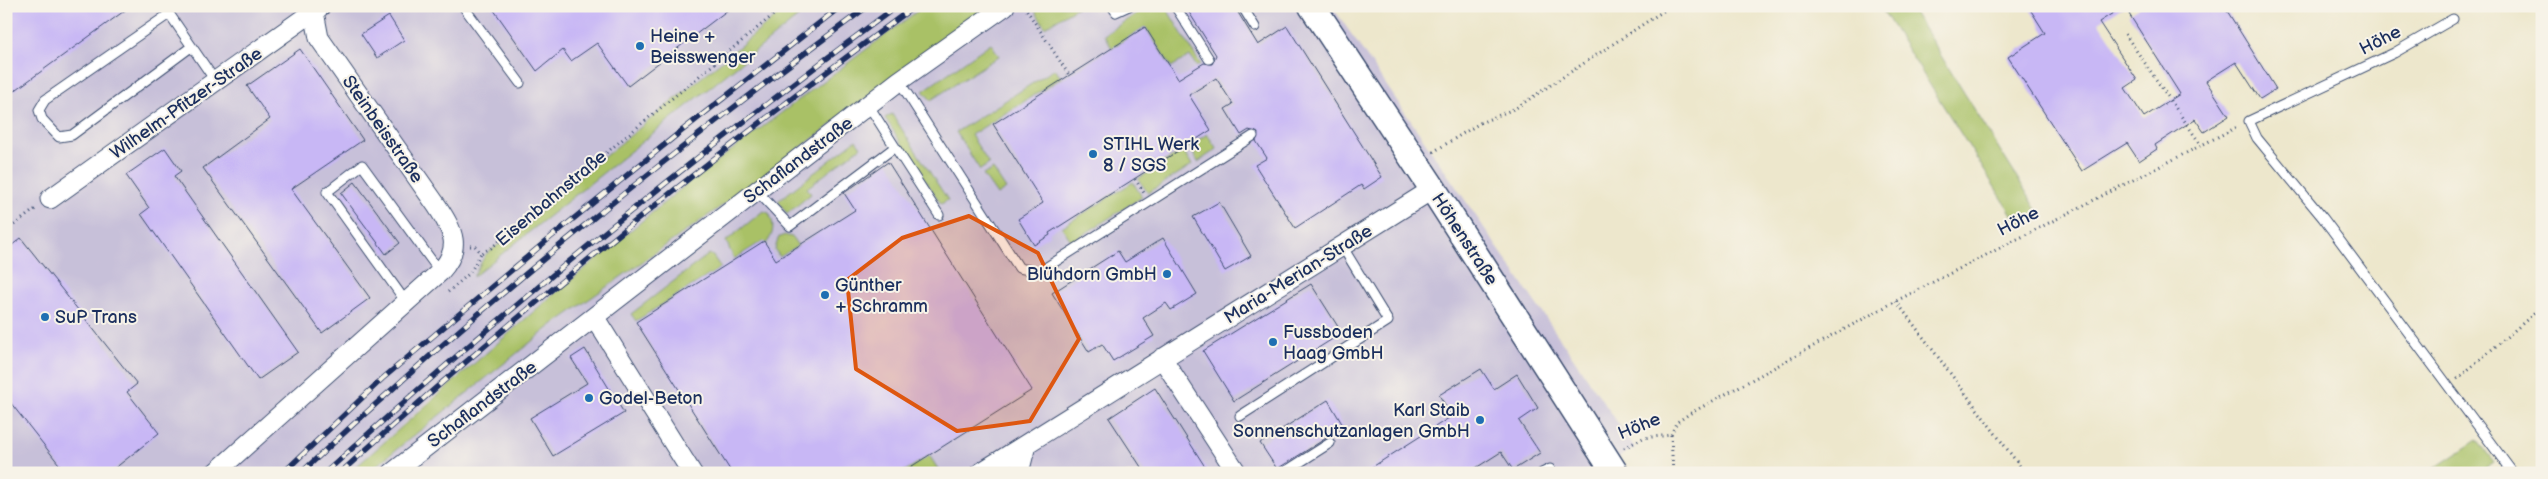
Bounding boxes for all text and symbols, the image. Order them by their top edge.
street label: Höhe [2356,21,2405,60]
place label: Heine + Beisswenger [650,26,756,68]
marker: Heine + Beisswenger [634,40,646,52]
street label: Wilhelm-Pfitzer-Straße [106,43,267,164]
street label: Steinbeisstraße [338,71,428,187]
street label: Schaflandstraße [740,112,857,208]
place label: STIHL Werk 8 / SGS [1103,134,1199,176]
street label: Eisenbahnstraße [492,146,611,251]
marker: STIHL Werk 8 / SGS [1087,148,1099,160]
street label: Höhenstraße [1427,189,1502,290]
street label: Höhe [1994,202,2043,241]
street label: Maria-Merian-Straße [1220,220,1376,329]
place label: Blühdorn GmbH [1027,264,1157,285]
marker: Blühdorn GmbH [1161,268,1173,280]
place label: Günther + Schramm [835,275,928,317]
marker: Günther + Schramm [819,289,831,301]
place label: SuP Trans [55,307,137,328]
marker: SuP Trans [39,311,51,323]
place label: Fussboden Haag GmbH [1283,322,1384,364]
marker: Fussboden Haag GmbH [1267,336,1279,348]
street label: Schaflandstraße [424,356,541,452]
place label: Godel-Beton [599,388,703,409]
marker: Godel-Beton [583,392,595,404]
place label: Karl Staib Sonnenschutzanlagen GmbH [1233,400,1470,442]
street label: Höhe [1615,408,1664,444]
marker: Karl Staib Sonnenschutzanlagen GmbH [1474,414,1486,426]

